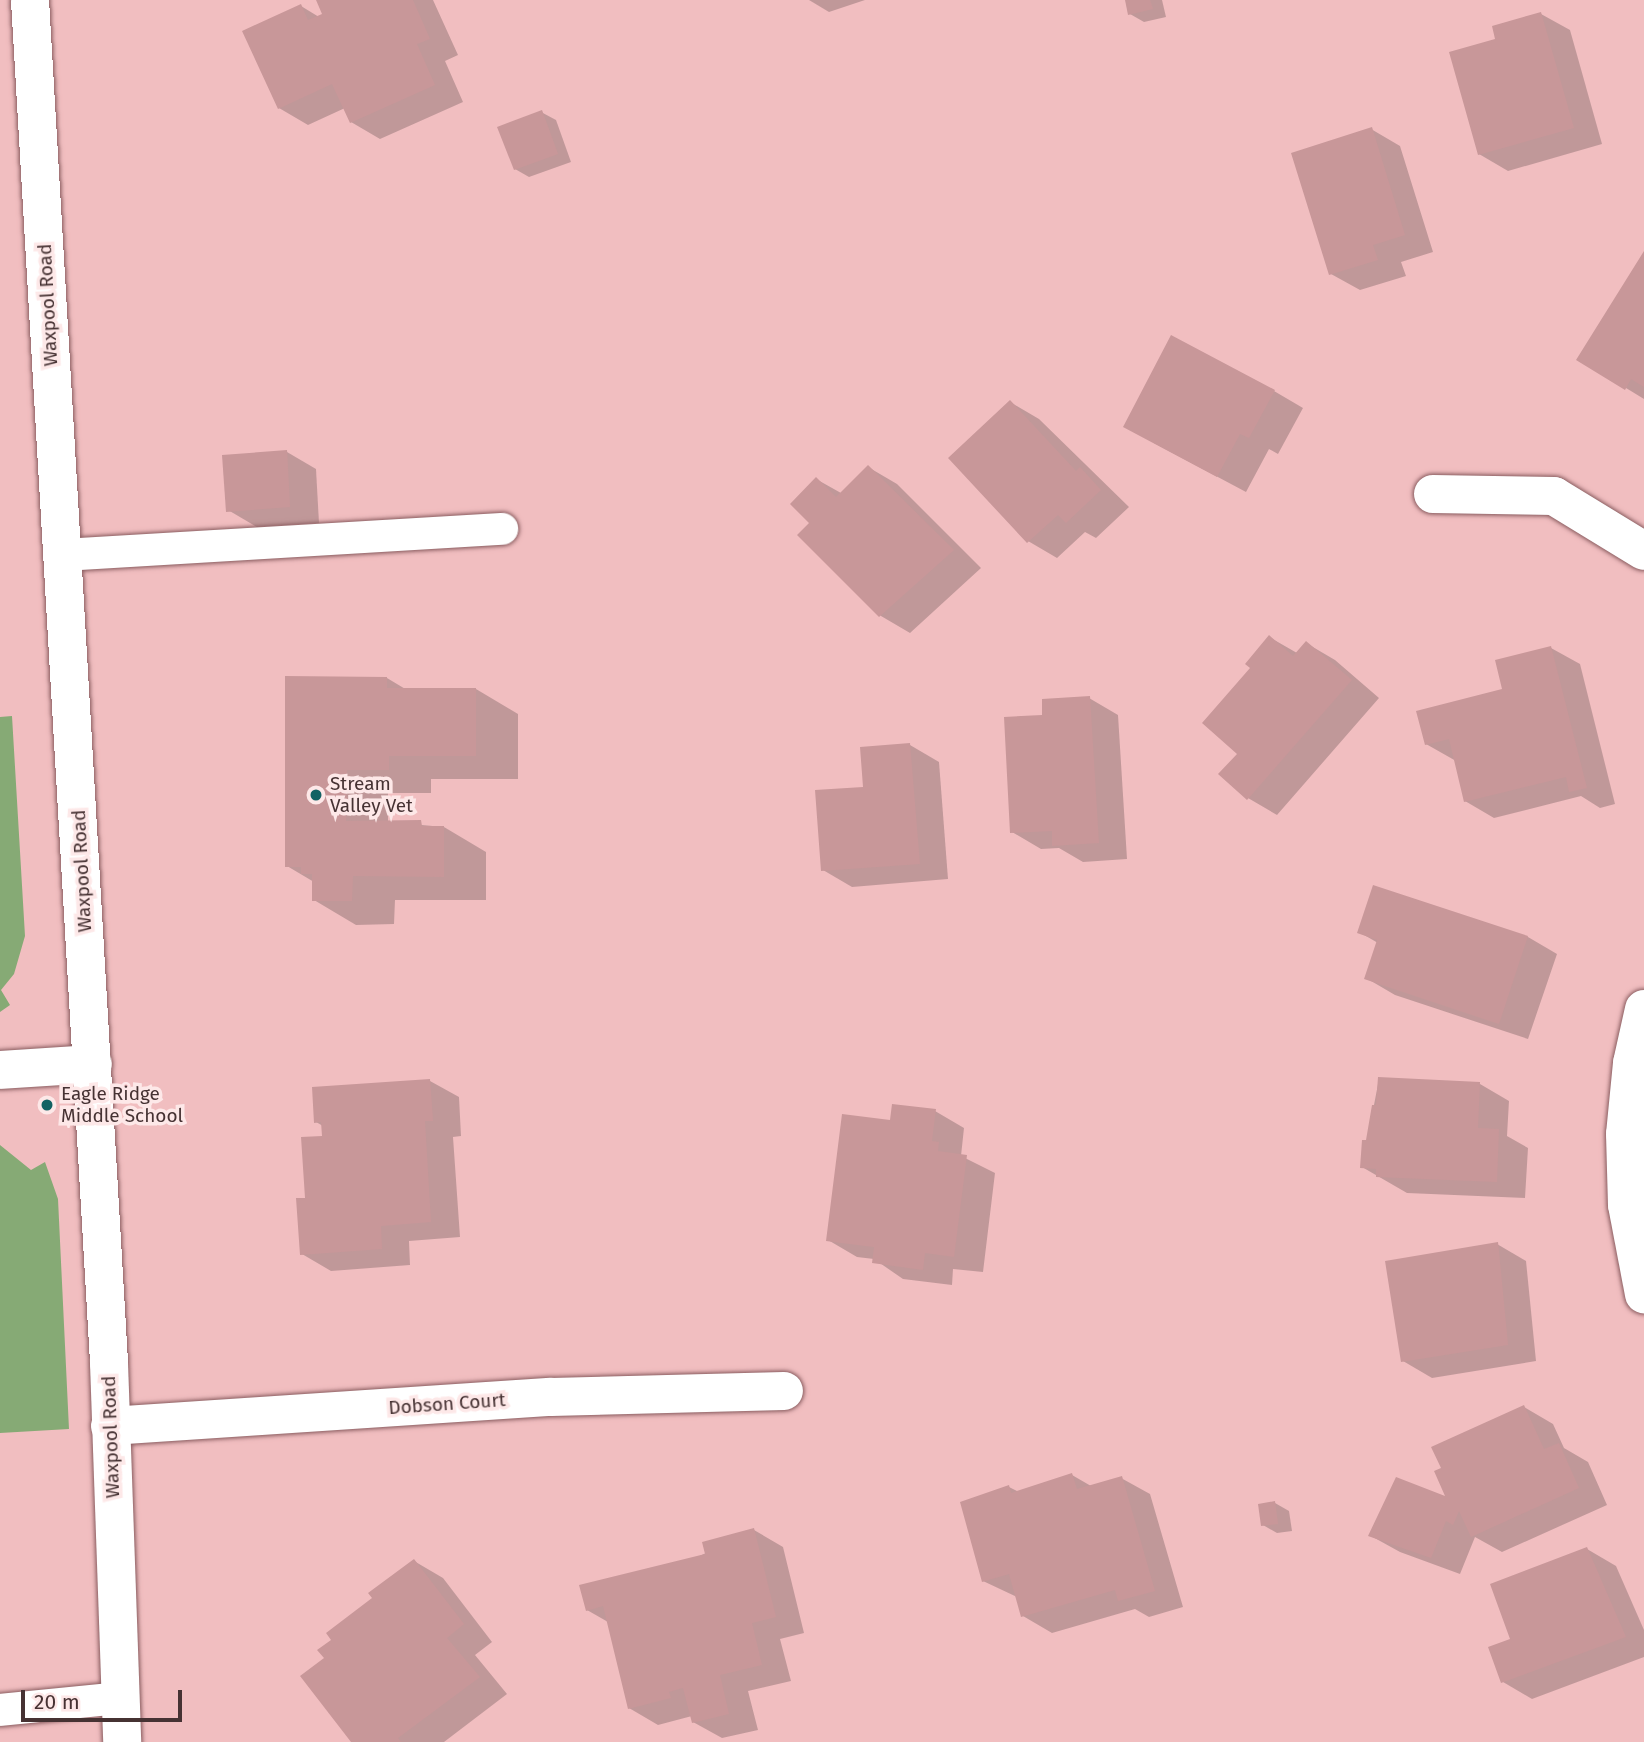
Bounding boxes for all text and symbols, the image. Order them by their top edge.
street label: Waxpool Road [33,243,63,367]
place label: Stream Valley Vet [330,773,413,817]
marker: Stream Valley Vet [308,787,324,803]
street label: Waxpool Road [67,809,97,933]
place label: Eagle Ridge Middle School [61,1083,183,1127]
marker: Eagle Ridge Middle School [39,1097,55,1113]
street label: Waxpool Road [97,1375,125,1499]
street label: Dobson Court [388,1389,506,1419]
scale bar [24,1676,186,1720]
text: 20 m [34,1689,80,1715]

